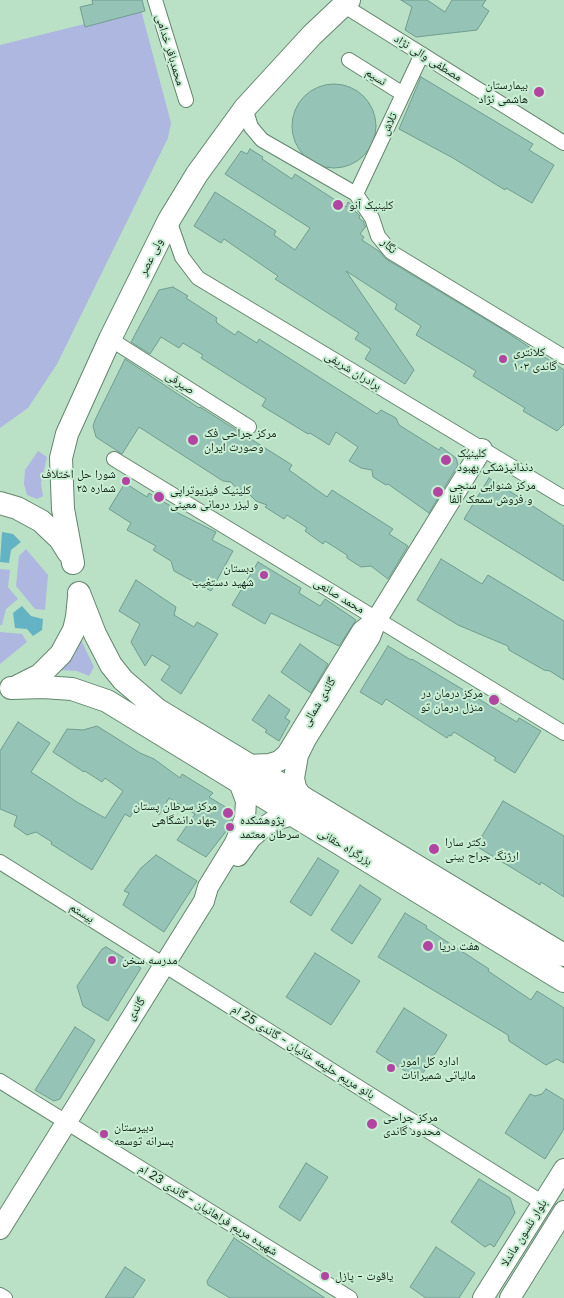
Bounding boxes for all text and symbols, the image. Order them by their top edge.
street label: محمدباقر خدامی [152,13,188,87]
street label: مصطفی والی نژاد [391,31,465,85]
street label: نسیم [363,65,389,89]
place label: بیمارستان هاشمی نژاد [478,78,528,106]
marker: بیمارستان هاشمی نژاد [532,85,546,99]
street label: تلاش [377,110,401,138]
marker: کلینیک آنو [331,198,345,212]
place label: کلینیک آنو [349,198,394,212]
street label: نگار [378,235,400,257]
street label: ولی عصر [136,236,166,278]
place label: کلانتری ۱۰۳ گاندی [513,345,557,373]
street label: برادران شریفی [322,348,384,394]
marker: کلانتری ۱۰۳ گاندی [497,353,509,365]
street label: صیرفی [163,368,197,398]
place label: مرکز جراحی فک وصورت ایران [204,426,276,454]
marker: مرکز جراحی فک وصورت ایران [186,433,200,447]
place label: کلینیک دندانپزشکی بهبود [457,446,533,474]
marker: کلینیک دندانپزشکی بهبود [439,453,453,467]
place label: شورا حل اختلاف شماره ۲۵ [41,467,116,495]
marker: شورا حل اختلاف شماره ۲۵ [120,475,132,487]
place label: مرکز شنوایی سنجی و فروش سمعک آلفا [449,478,536,506]
place label: کلینیک فیزیوتراپی و لیزر درمانی معینی [170,483,258,511]
marker: مرکز شنوایی سنجی و فروش سمعک آلفا [431,485,445,499]
marker: کلینیک فیزیوتراپی و لیزر درمانی معینی [152,490,166,504]
place label: دبستان شهید دستغیب [192,561,254,589]
marker: دبستان شهید دستغیب [258,569,270,581]
street label: محمد صانعی [311,575,367,617]
street label: گاندی شمالی [299,675,339,729]
place label: مرکز درمان در منزل درمان تو [420,686,483,714]
marker: مرکز درمان در منزل درمان تو [487,693,501,707]
place label: مرکز سرطان پستان جهاد دانشگاهی [133,799,217,827]
marker: مرکز سرطان پستان جهاد دانشگاهی [221,806,235,820]
place label: پژوهشکده سرطان معتمد [240,813,300,841]
marker: پژوهشکده سرطان معتمد [224,821,236,833]
street label: بزرگراه حقانی [315,825,375,869]
place label: دکتر سارا ارژنگ جراح بینی [445,835,519,863]
marker: دکتر سارا ارژنگ جراح بینی [427,842,441,856]
street label: بیستم [67,900,97,926]
marker: هفت دریا [421,939,435,953]
place label: هفت دریا [439,939,480,953]
place label: مدرسه سخن [122,953,177,967]
marker: مدرسه سخن [106,954,118,966]
street label: گاندی [123,995,149,1023]
street label: بانو مریم حلیمه خانیان - گاندی 25 ام [229,1002,377,1102]
place label: اداره کل امور مالیاتی شمیرانات [401,1054,476,1082]
marker: اداره کل امور مالیاتی شمیرانات [385,1062,397,1074]
place label: مرکز جراحی محدود گاندی [383,1110,441,1138]
marker: مرکز جراحی محدود گاندی [365,1117,379,1131]
place label: دبیرستان پسرانه توسعه [114,1120,174,1148]
marker: دبیرستان پسرانه توسعه [98,1128,110,1140]
street label: شهیده مریم فراهانیان - گاندی 23 ام [136,1161,280,1259]
street label: بلوار نلسون ماندلا [498,1197,550,1269]
place label: یاقوت - پازل [335,1269,393,1283]
marker: یاقوت - پازل [319,1270,331,1282]

